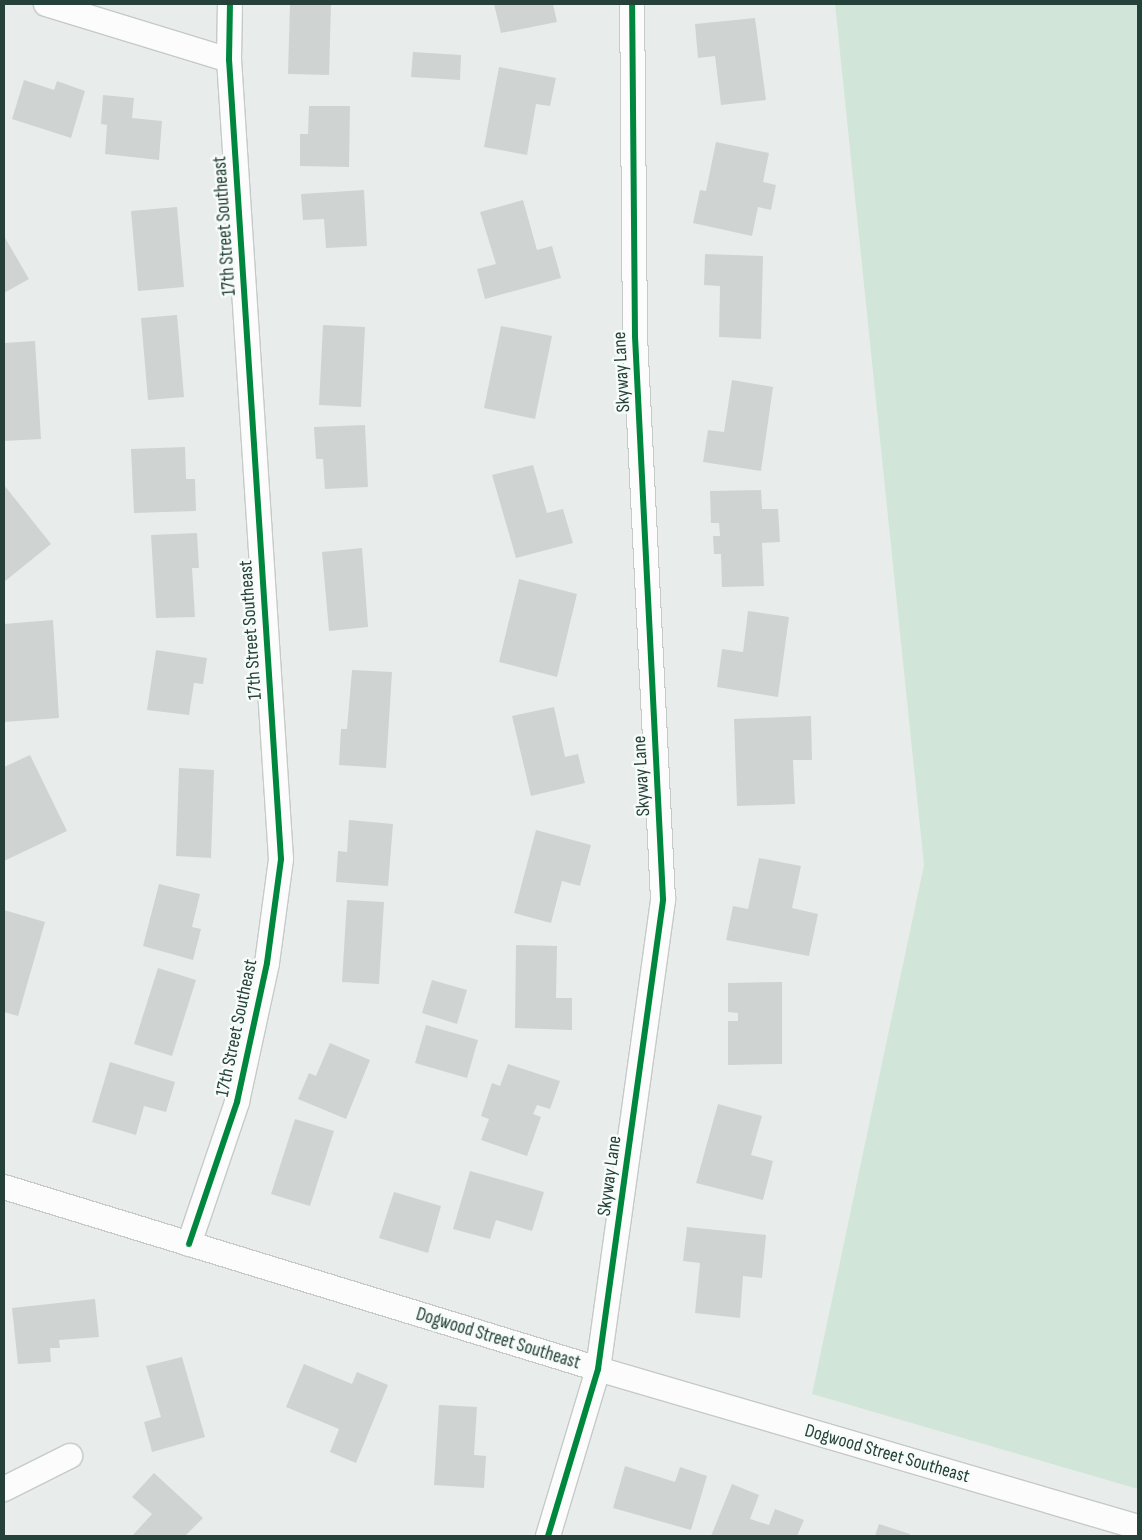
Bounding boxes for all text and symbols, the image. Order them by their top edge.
street label: 17th Street Southeast [209,155,241,297]
street label: Skyway Lane [609,331,635,413]
street label: 17th Street Southeast [235,559,267,701]
street label: Skyway Lane [629,735,655,817]
street label: 17th Street Southeast [211,957,263,1099]
street label: Skyway Lane [593,1134,627,1218]
street label: Dogwood Street Southeast [413,1303,583,1375]
street label: Dogwood Street Southeast [802,1420,972,1488]

